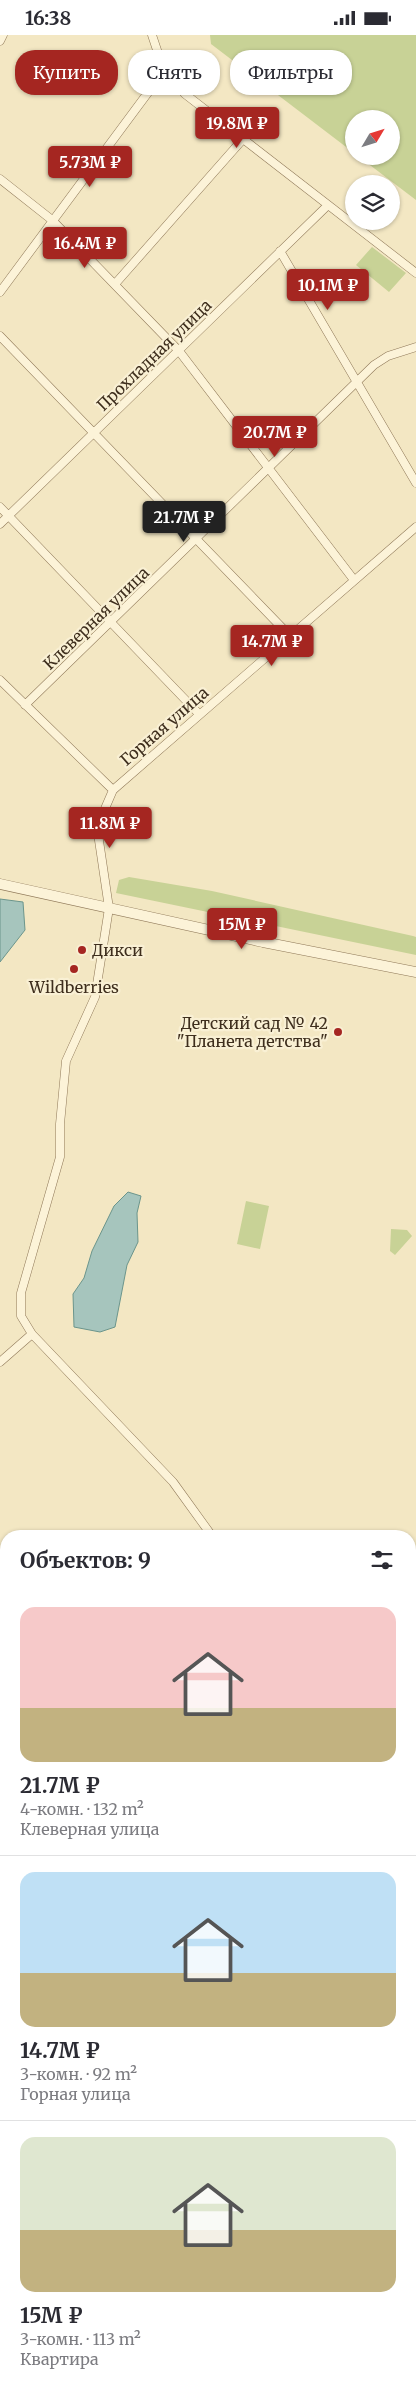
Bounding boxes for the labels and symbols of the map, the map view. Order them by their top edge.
pin: 19.8M ₽ [191,107,283,149]
north arrow [345,110,400,165]
pin: 5.73M ₽ [44,145,136,188]
pin: 16.4M ₽ [39,227,131,269]
pin: 10.1M ₽ [282,269,374,311]
street label: Прохладная улица [92,295,216,415]
pin: 20.7M ₽ [229,415,321,458]
pin: 21.7M ₽ [138,501,230,543]
street label: Клеверная улица [39,562,153,674]
pin: 14.7M ₽ [226,625,318,667]
street label: Горная улица [116,682,213,770]
pin: 11.8M ₽ [64,807,156,849]
pin: 15M ₽ [207,907,277,950]
place label: Дикси [92,940,143,960]
marker: Дикси [76,944,88,956]
marker: Wildberries [68,963,80,975]
place label: Wildberries [28,977,119,997]
place label: Детский сад № 42 "Планета детства" [177,1013,328,1051]
marker: Детский сад № 42 "Планета детства" [332,1026,344,1038]

